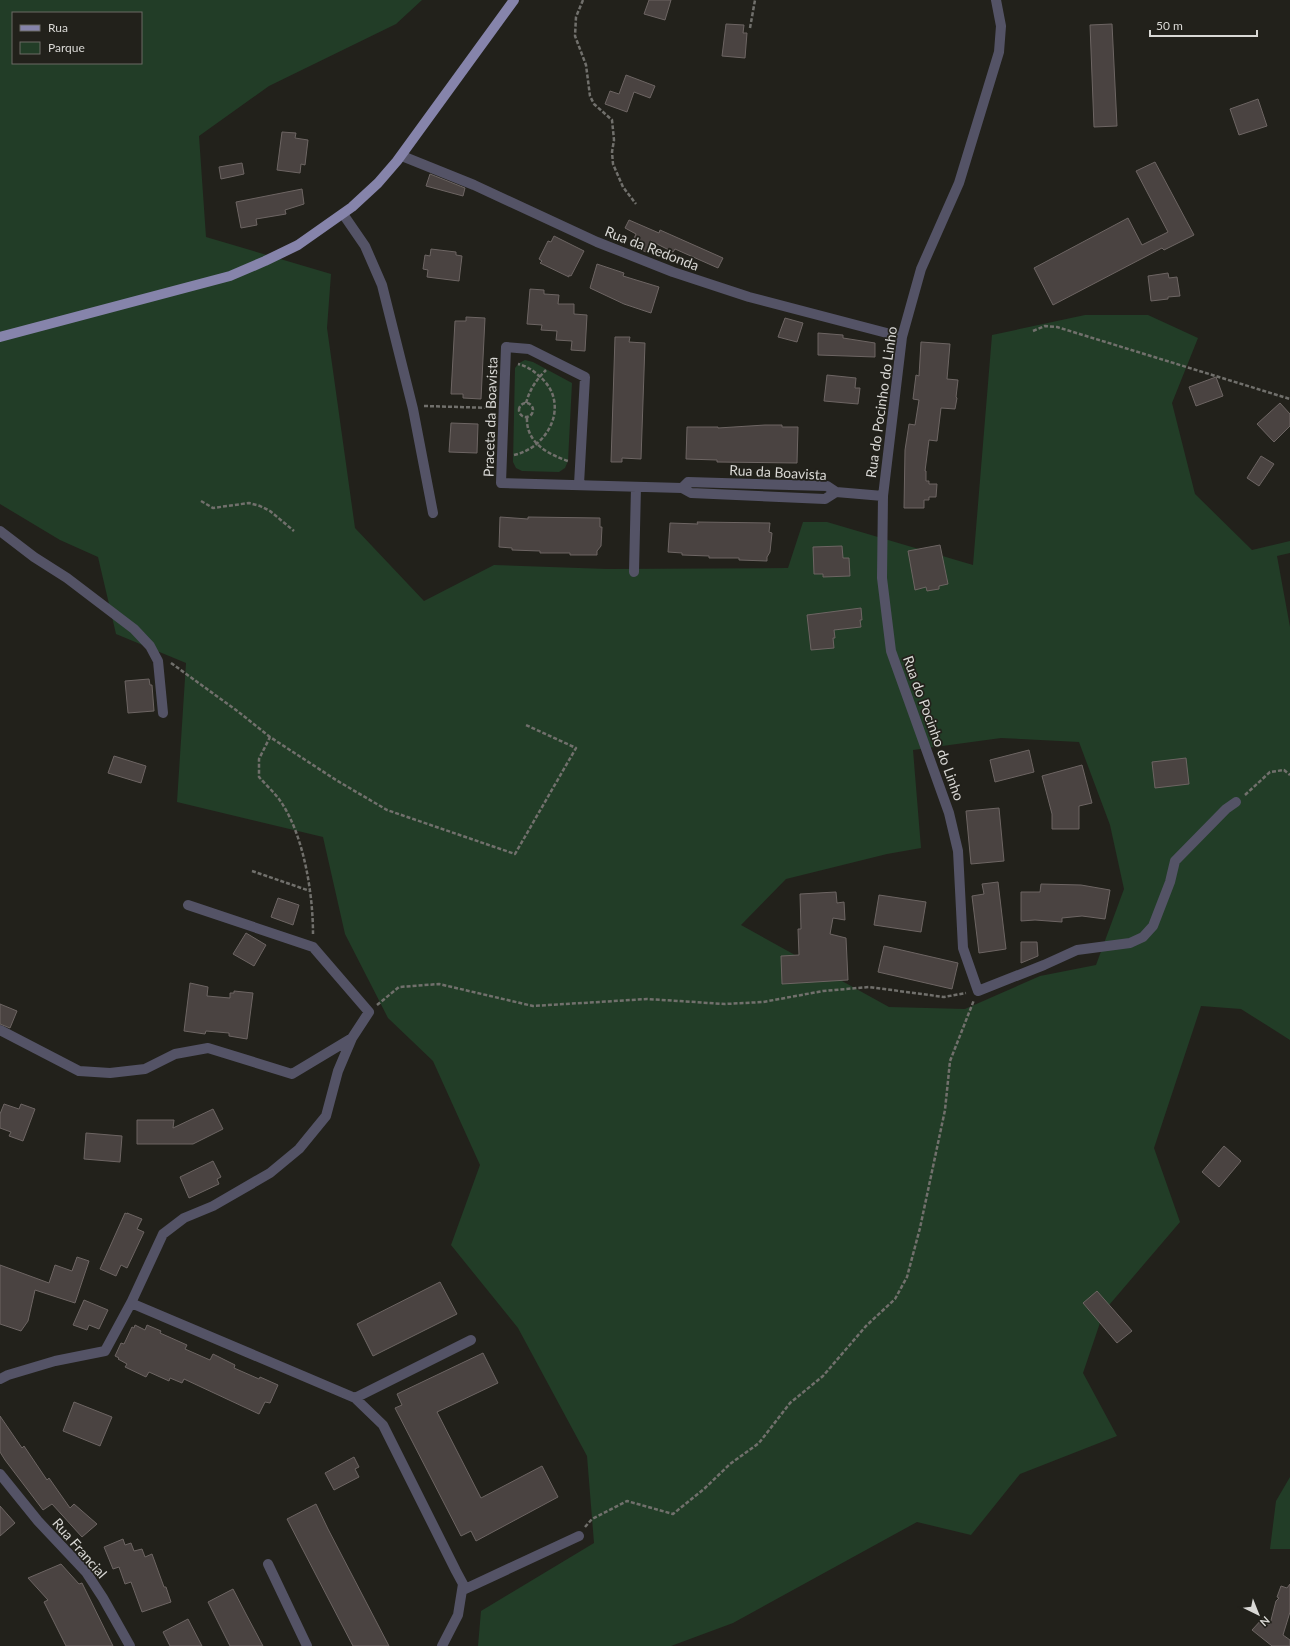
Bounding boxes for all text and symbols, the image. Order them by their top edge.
legend [12,12,142,64]
scale bar [1150,12,1257,38]
text: 50 m [1156,18,1183,33]
text: Rua [48,20,68,35]
text: Parque [48,40,85,55]
street label: Rua da Redonda [603,222,701,274]
street label: Rua do Pocinho do Linho [862,325,900,479]
street label: Praceta da Boavista [479,357,501,477]
street label: Rua da Boavista [729,461,827,483]
street label: Rua do Pocinho do Linho [900,653,968,803]
street label: Rua Francial [49,1514,111,1582]
north arrow [1238,1594,1278,1634]
text: N [1258,1614,1273,1629]

